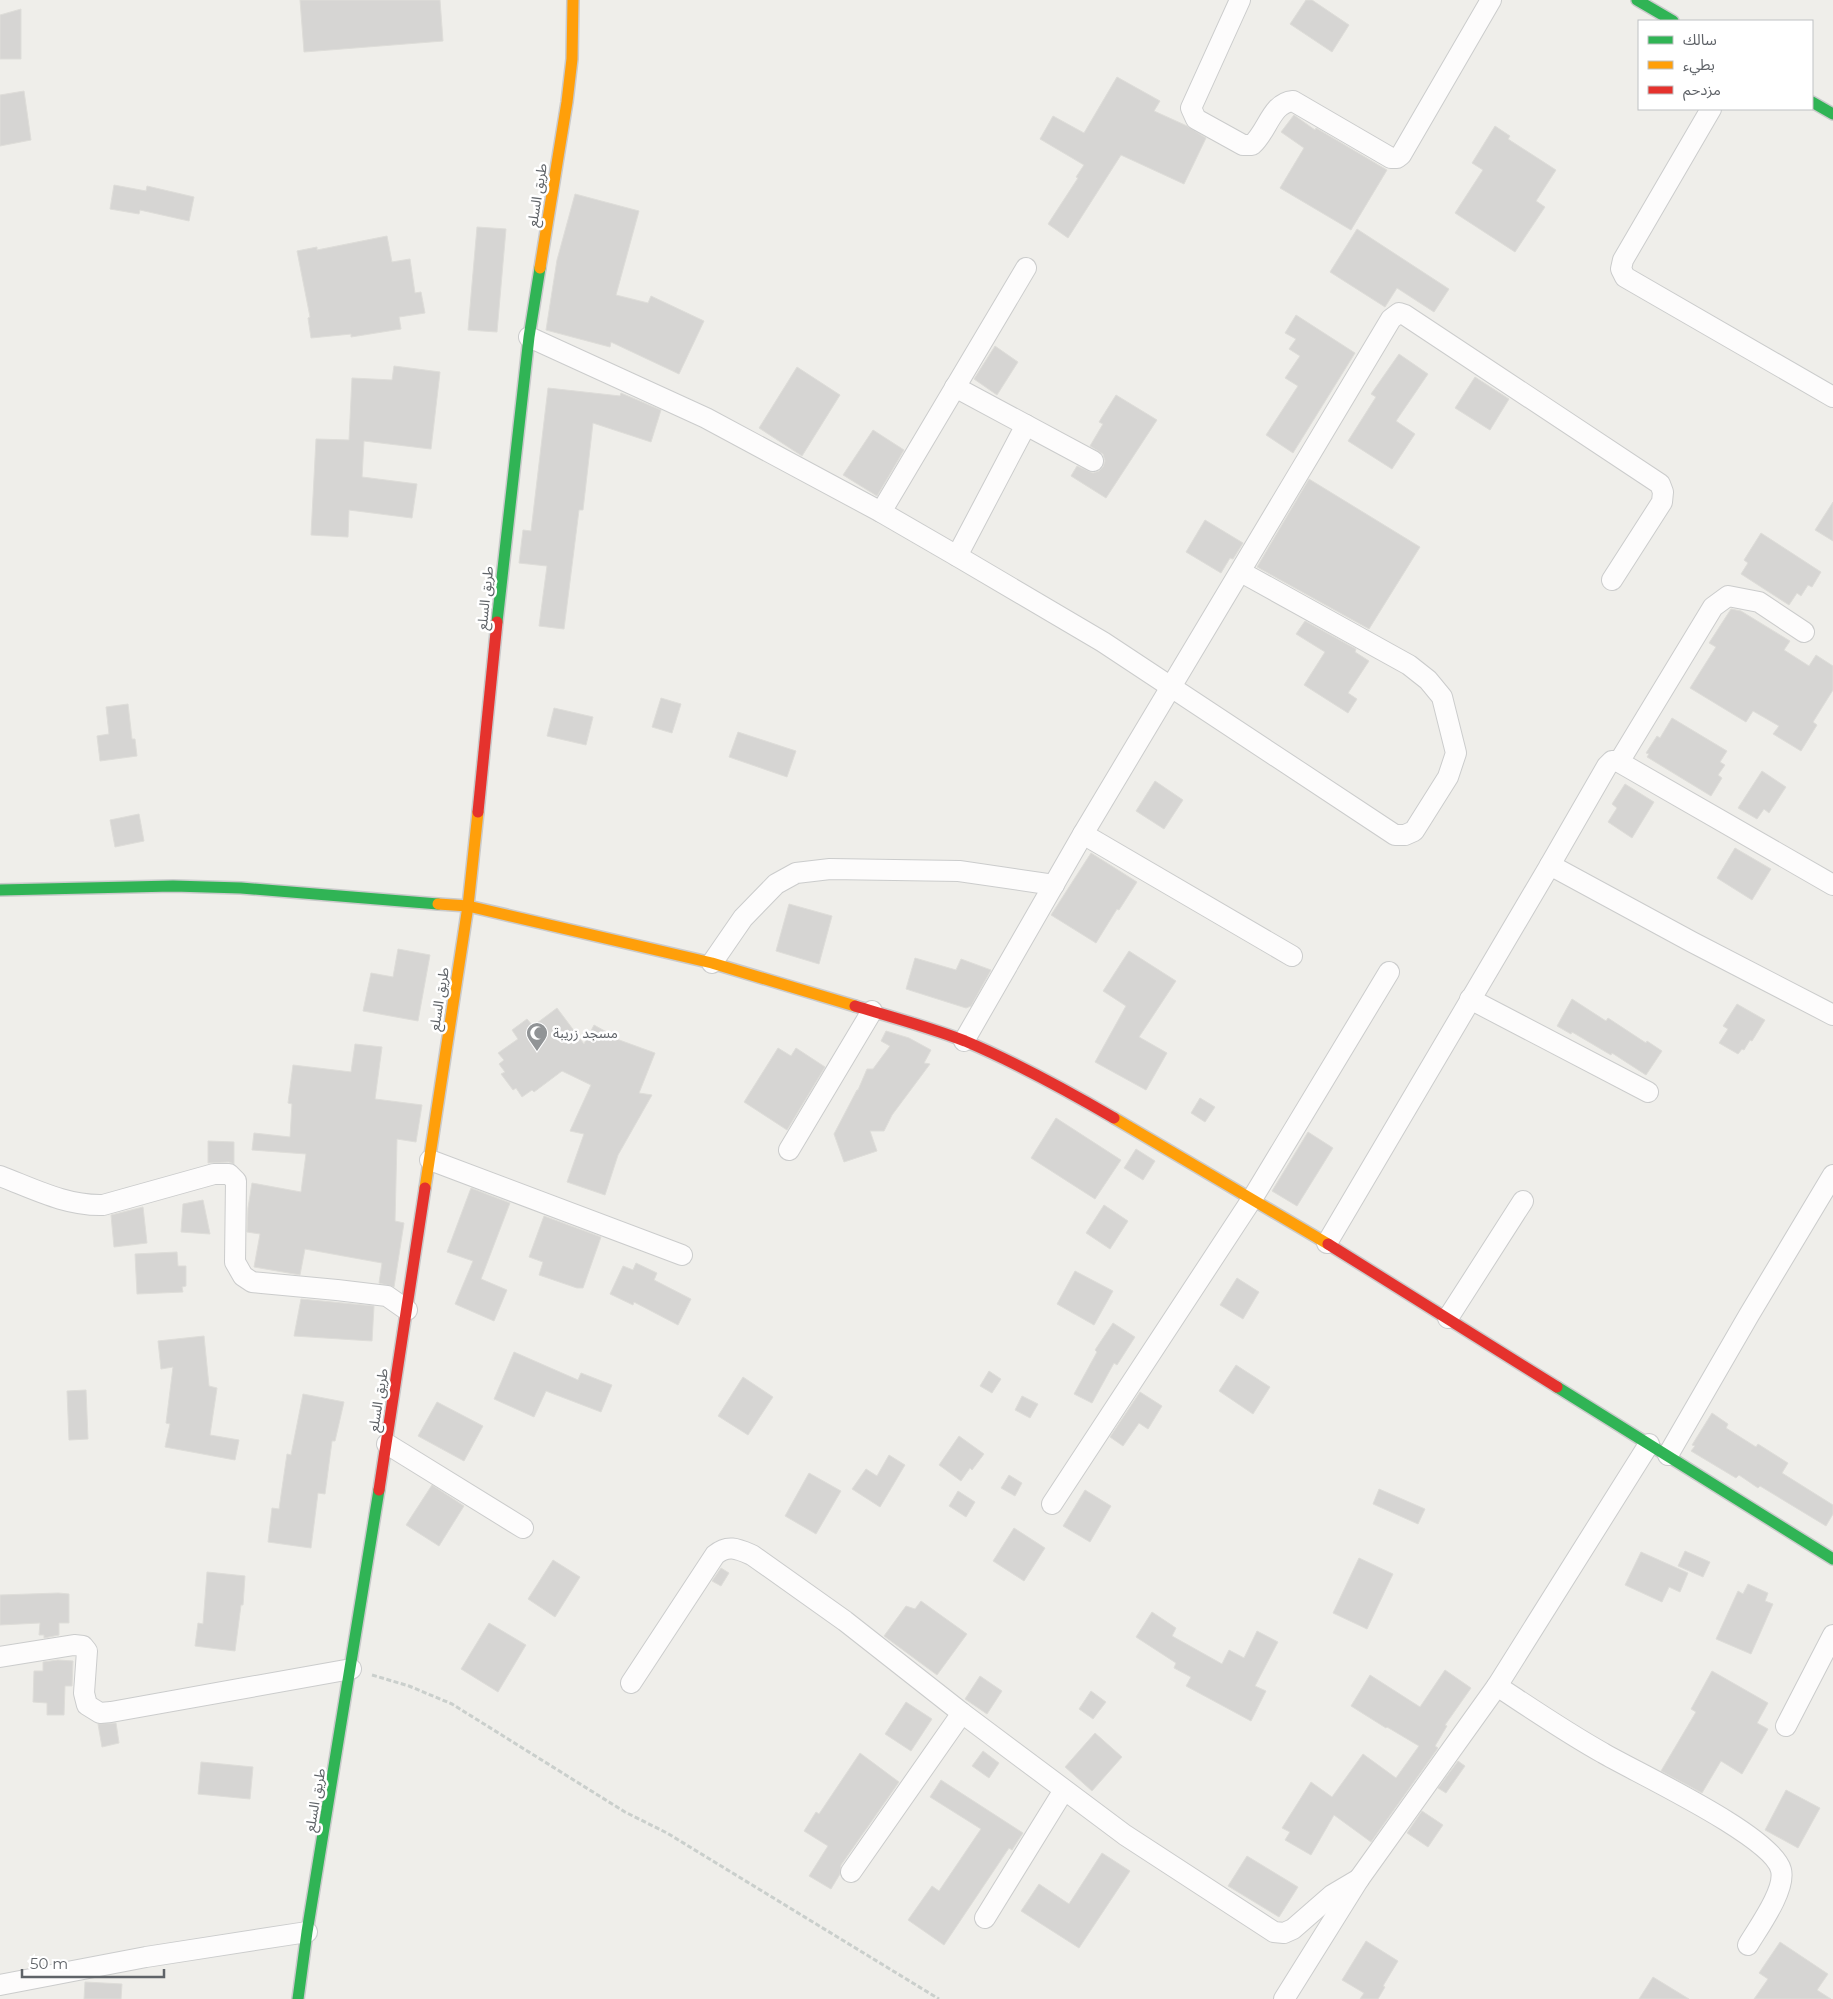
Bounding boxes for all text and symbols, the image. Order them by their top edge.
legend [1638,20,1813,110]
text: سالك [1683,30,1717,49]
text: بطيء [1683,55,1715,76]
text: مزدحم [1683,80,1721,101]
street label: طريق السلع [523,162,553,228]
street label: طريق السلع [473,565,499,631]
street label: طريق السلع [425,966,455,1032]
mosque icon: مسجد زريبة [525,1021,549,1052]
place label: مسجد زريبة [553,1024,618,1042]
street label: طريق السلع [364,1367,394,1433]
street label: طريق السلع [301,1767,331,1834]
scale bar [22,1946,165,1978]
text: 50 m [30,1954,68,1973]

